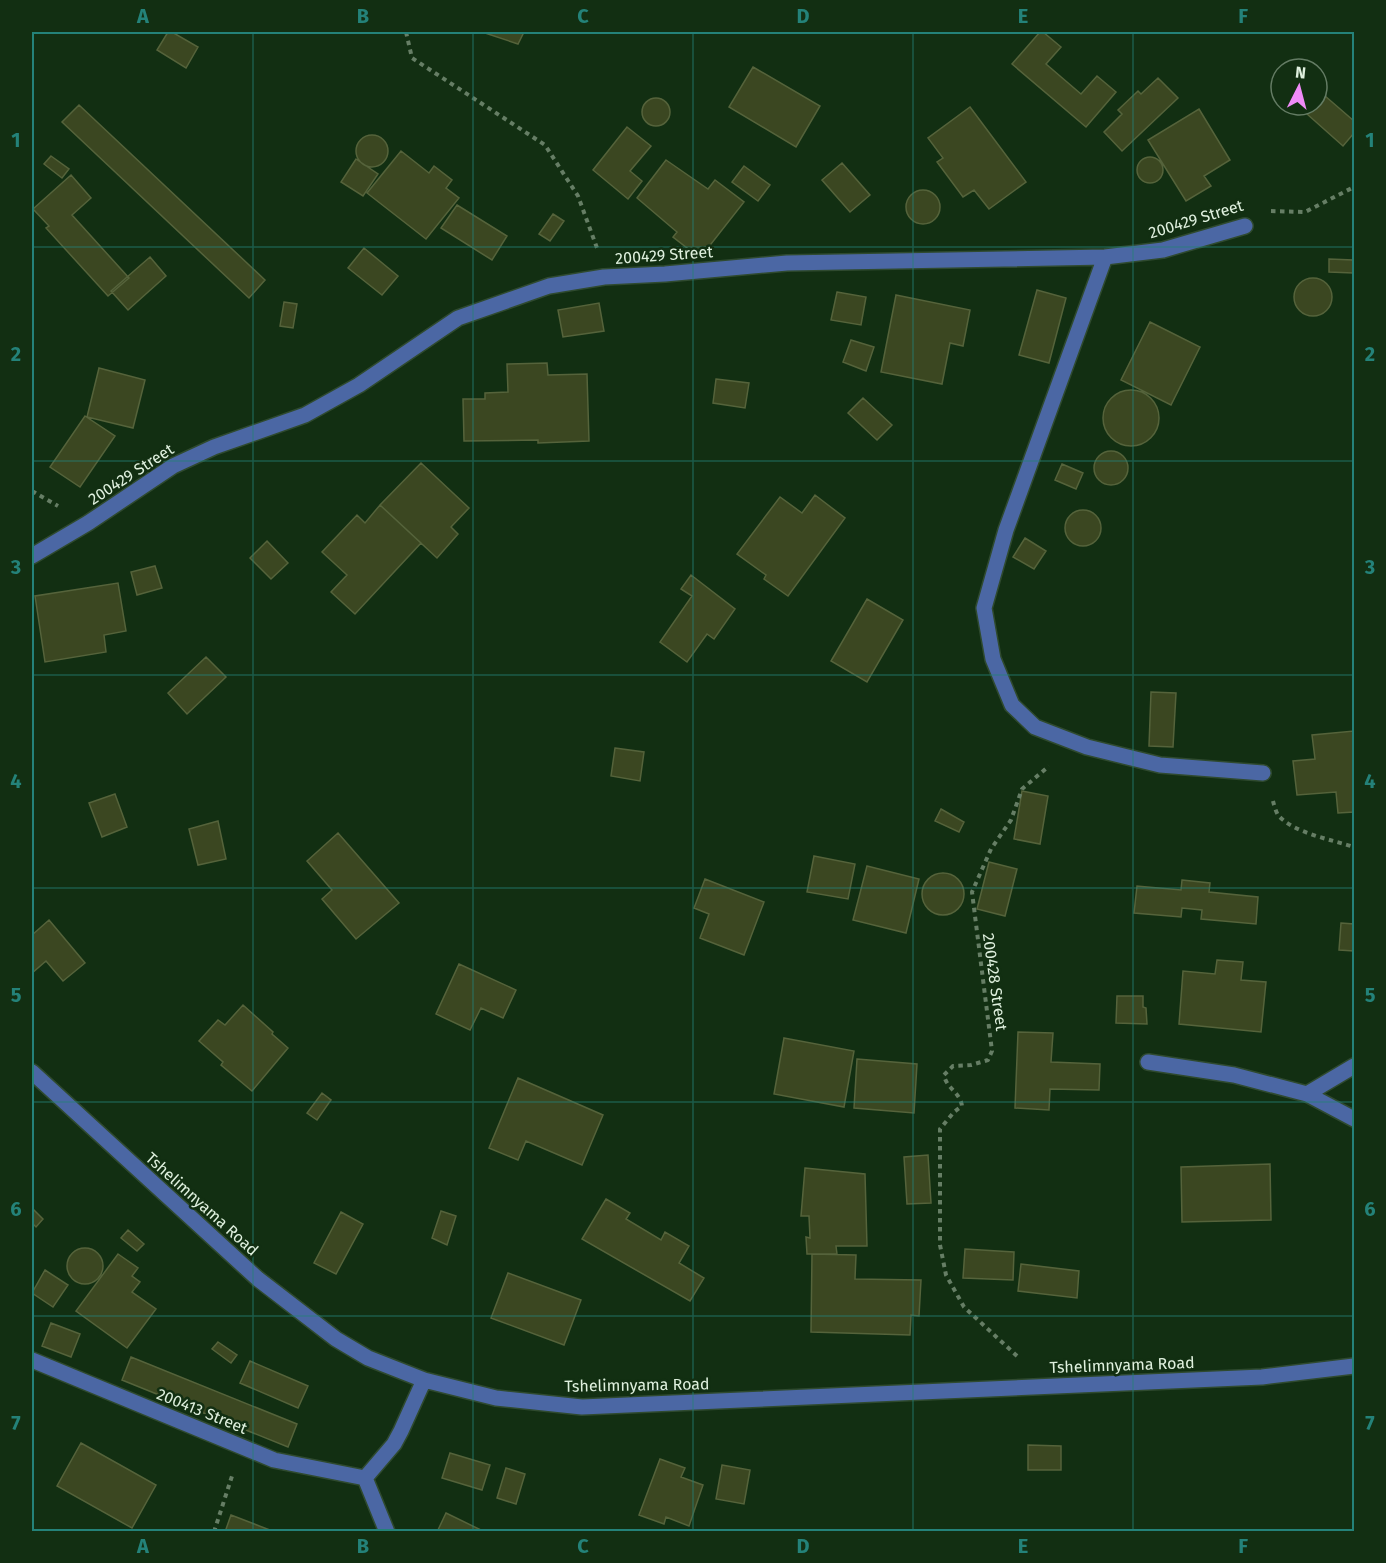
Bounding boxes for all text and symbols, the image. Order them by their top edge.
text: A [136,4,150,28]
text: B [357,4,369,28]
text: C [577,4,589,28]
text: D [796,4,810,28]
text: E [1018,4,1028,28]
text: F [1238,4,1248,28]
north arrow [1269,57,1329,117]
text: N [1294,63,1307,83]
text: 1 [11,128,21,152]
text: 1 [1365,128,1375,152]
street label: 200429 Street [1146,196,1246,242]
street label: 200429 Street [615,242,714,268]
text: 2 [11,342,21,366]
text: 2 [1365,342,1375,366]
street label: 200429 Street [85,439,177,509]
text: 3 [10,555,21,579]
text: 3 [1364,555,1375,579]
text: 4 [10,769,22,793]
text: 4 [1364,769,1376,793]
street label: 200428 Street [979,932,1011,1032]
text: 5 [11,983,22,1007]
text: 5 [1365,983,1376,1007]
street label: Tshelimnyama Road [142,1148,262,1260]
text: 6 [10,1197,22,1221]
text: 6 [1364,1197,1376,1221]
street label: Tshelimnyama Road [1049,1353,1195,1377]
street label: Tshelimnyama Road [564,1374,710,1396]
street label: 200413 Street [154,1384,250,1438]
text: 7 [11,1411,21,1435]
text: 7 [1365,1411,1375,1435]
text: A [136,1534,150,1558]
text: B [357,1534,369,1558]
text: C [577,1534,589,1558]
text: D [796,1534,810,1558]
text: E [1018,1534,1028,1558]
text: F [1238,1534,1248,1558]

